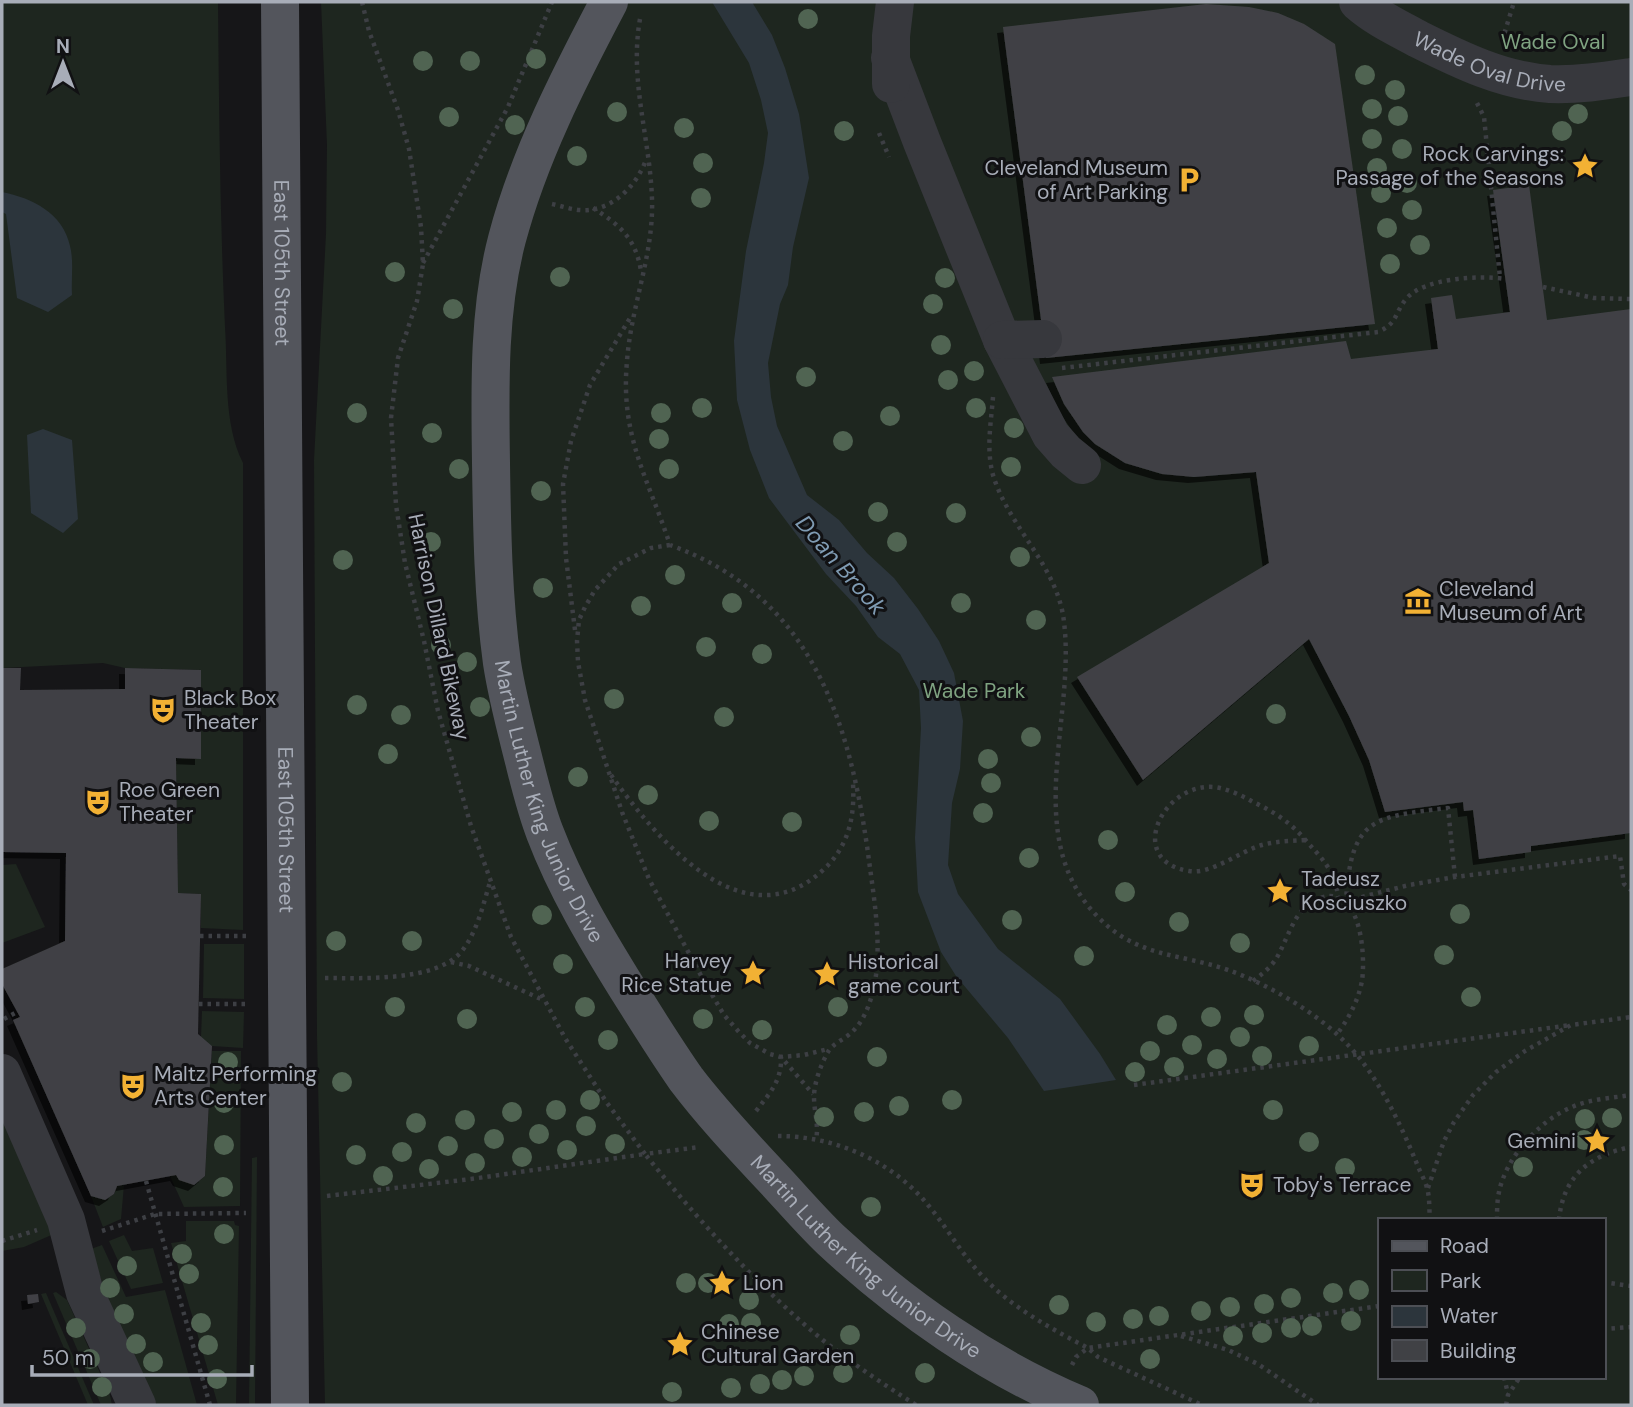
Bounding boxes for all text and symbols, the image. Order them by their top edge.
street label: Wade Oval Drive [1409,25,1566,98]
north arrow [28,28,98,98]
park label: Wade Oval [1501,28,1605,56]
text: N [56,34,70,59]
place label: Rock Carvings: Passage of the Seasons [1335,140,1564,192]
place icon: Rock Carvings: Passage of the Seasons [1570,151,1600,181]
place label: Cleveland Museum of Art Parking [984,154,1168,206]
parking icon: Cleveland Museum of Art Parking [1174,165,1204,195]
street label: East 105th Street [267,180,296,346]
water label: Doan Brook [789,509,893,621]
street label: Harrison Dillard Bikeway [401,511,477,743]
place label: Cleveland Museum of Art [1439,575,1583,627]
museum icon: Cleveland Museum of Art [1403,586,1433,616]
street label: Martin Luther King Junior Drive [488,658,611,948]
park label: Wade Park [923,677,1026,705]
place label: Black Box Theater [184,684,276,736]
theatre icon: Black Box Theater [148,695,178,725]
street label: East 105th Street [271,747,300,913]
place label: Roe Green Theater [119,776,220,828]
theatre icon: Roe Green Theater [83,787,113,817]
place label: Tadeusz Kosciuszko [1301,865,1407,917]
place icon: Tadeusz Kosciuszko [1265,876,1295,906]
place label: Harvey Rice Statue [621,947,732,999]
place label: Historical game court [848,948,960,1000]
place icon: Harvey Rice Statue [738,958,768,988]
place icon: Historical game court [812,959,842,989]
place label: Maltz Performing Arts Center [154,1060,317,1112]
theatre icon: Maltz Performing Arts Center [118,1071,148,1101]
place icon: Gemini [1582,1126,1612,1156]
place label: Gemini [1507,1127,1576,1155]
street label: Martin Luther King Junior Drive [744,1149,987,1365]
theatre icon: Toby's Terrace [1237,1170,1267,1200]
place label: Toby's Terrace [1273,1171,1412,1199]
legend [1378,1218,1605,1379]
text: Road [1440,1232,1489,1260]
text: Park [1440,1267,1482,1295]
place icon: Lion [707,1268,737,1298]
place label: Lion [743,1269,784,1297]
text: Water [1440,1302,1498,1330]
place label: Chinese Cultural Garden [701,1318,854,1370]
place icon: Chinese Cultural Garden [665,1329,695,1359]
scale bar [32,1334,252,1378]
text: Building [1440,1337,1517,1365]
text: 50 m [42,1344,93,1372]

